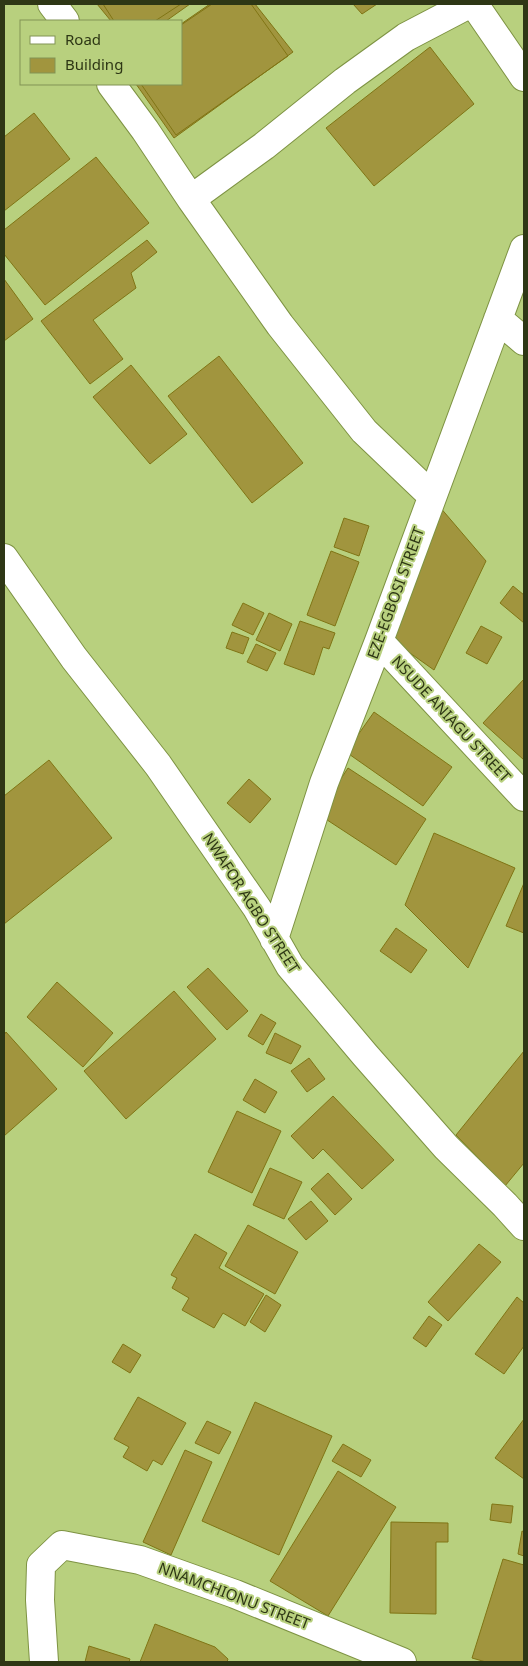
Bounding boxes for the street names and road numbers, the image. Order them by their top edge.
street label: EZE-EGBOSI STREET [362,523,428,661]
street label: NSUDE ANIAGU STREET [388,651,516,786]
street label: NWAFOR AGBO STREET [199,828,305,977]
street label: NNAMCHIONU STREET [156,1557,314,1633]

